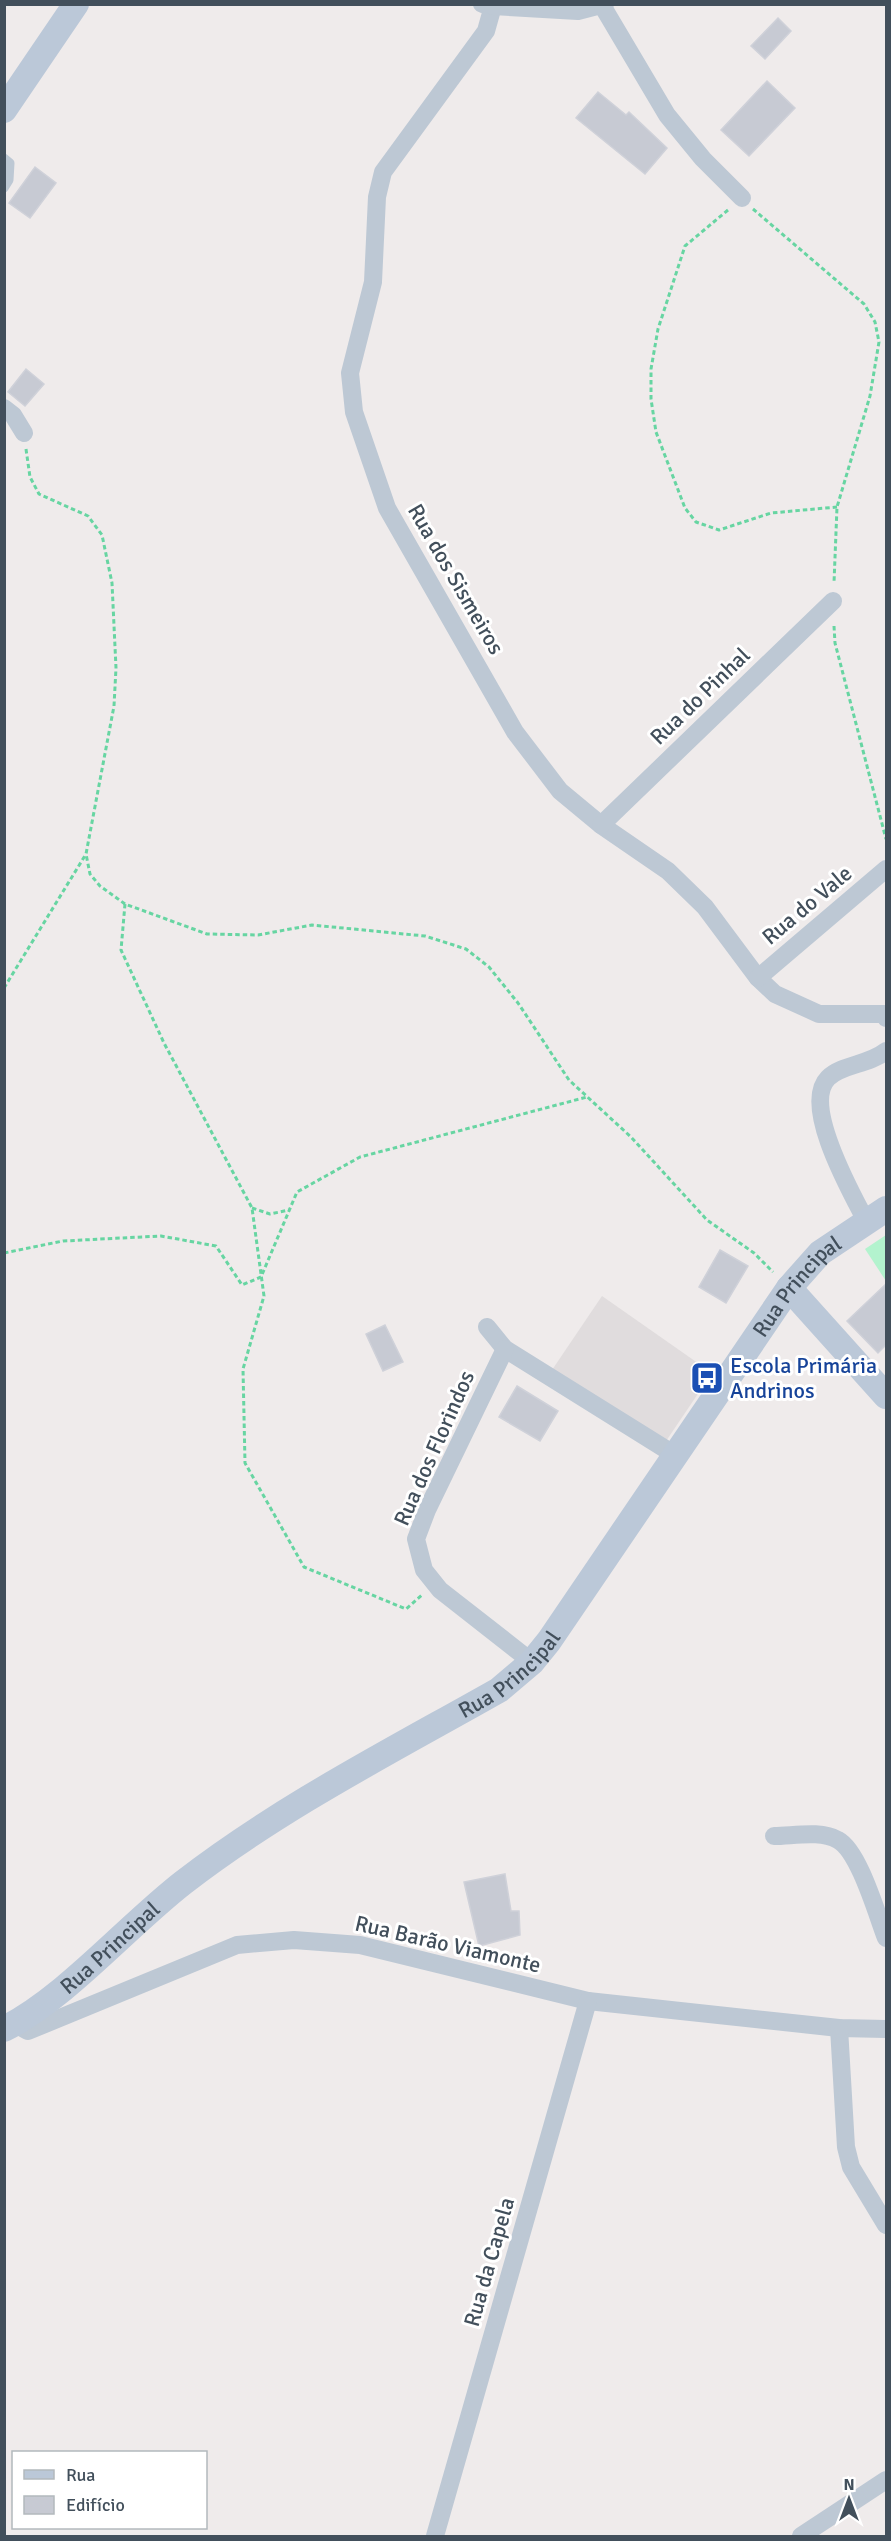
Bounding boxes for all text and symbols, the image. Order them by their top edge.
street label: Rua dos Sismeiros [402,499,510,659]
street label: Rua do Pinhal [644,642,756,750]
street label: Rua do Vale [757,860,857,950]
street label: Rua Principal [746,1229,846,1342]
place label: Escola Primária Andrinos [730,1352,877,1404]
bus stop icon: Escola Primária Andrinos [689,1360,725,1396]
street label: Rua dos Florindos [388,1366,480,1530]
street label: Rua Principal [453,1625,566,1724]
street label: Rua Principal [54,1895,165,1999]
street label: Rua Barão Viamonte [353,1910,543,1978]
street label: Rua da Capela [458,2194,520,2330]
legend [12,2451,207,2529]
text: Rua [66,2464,95,2486]
north arrow [819,2469,879,2529]
text: N [843,2475,855,2495]
text: Edifício [66,2494,125,2516]

